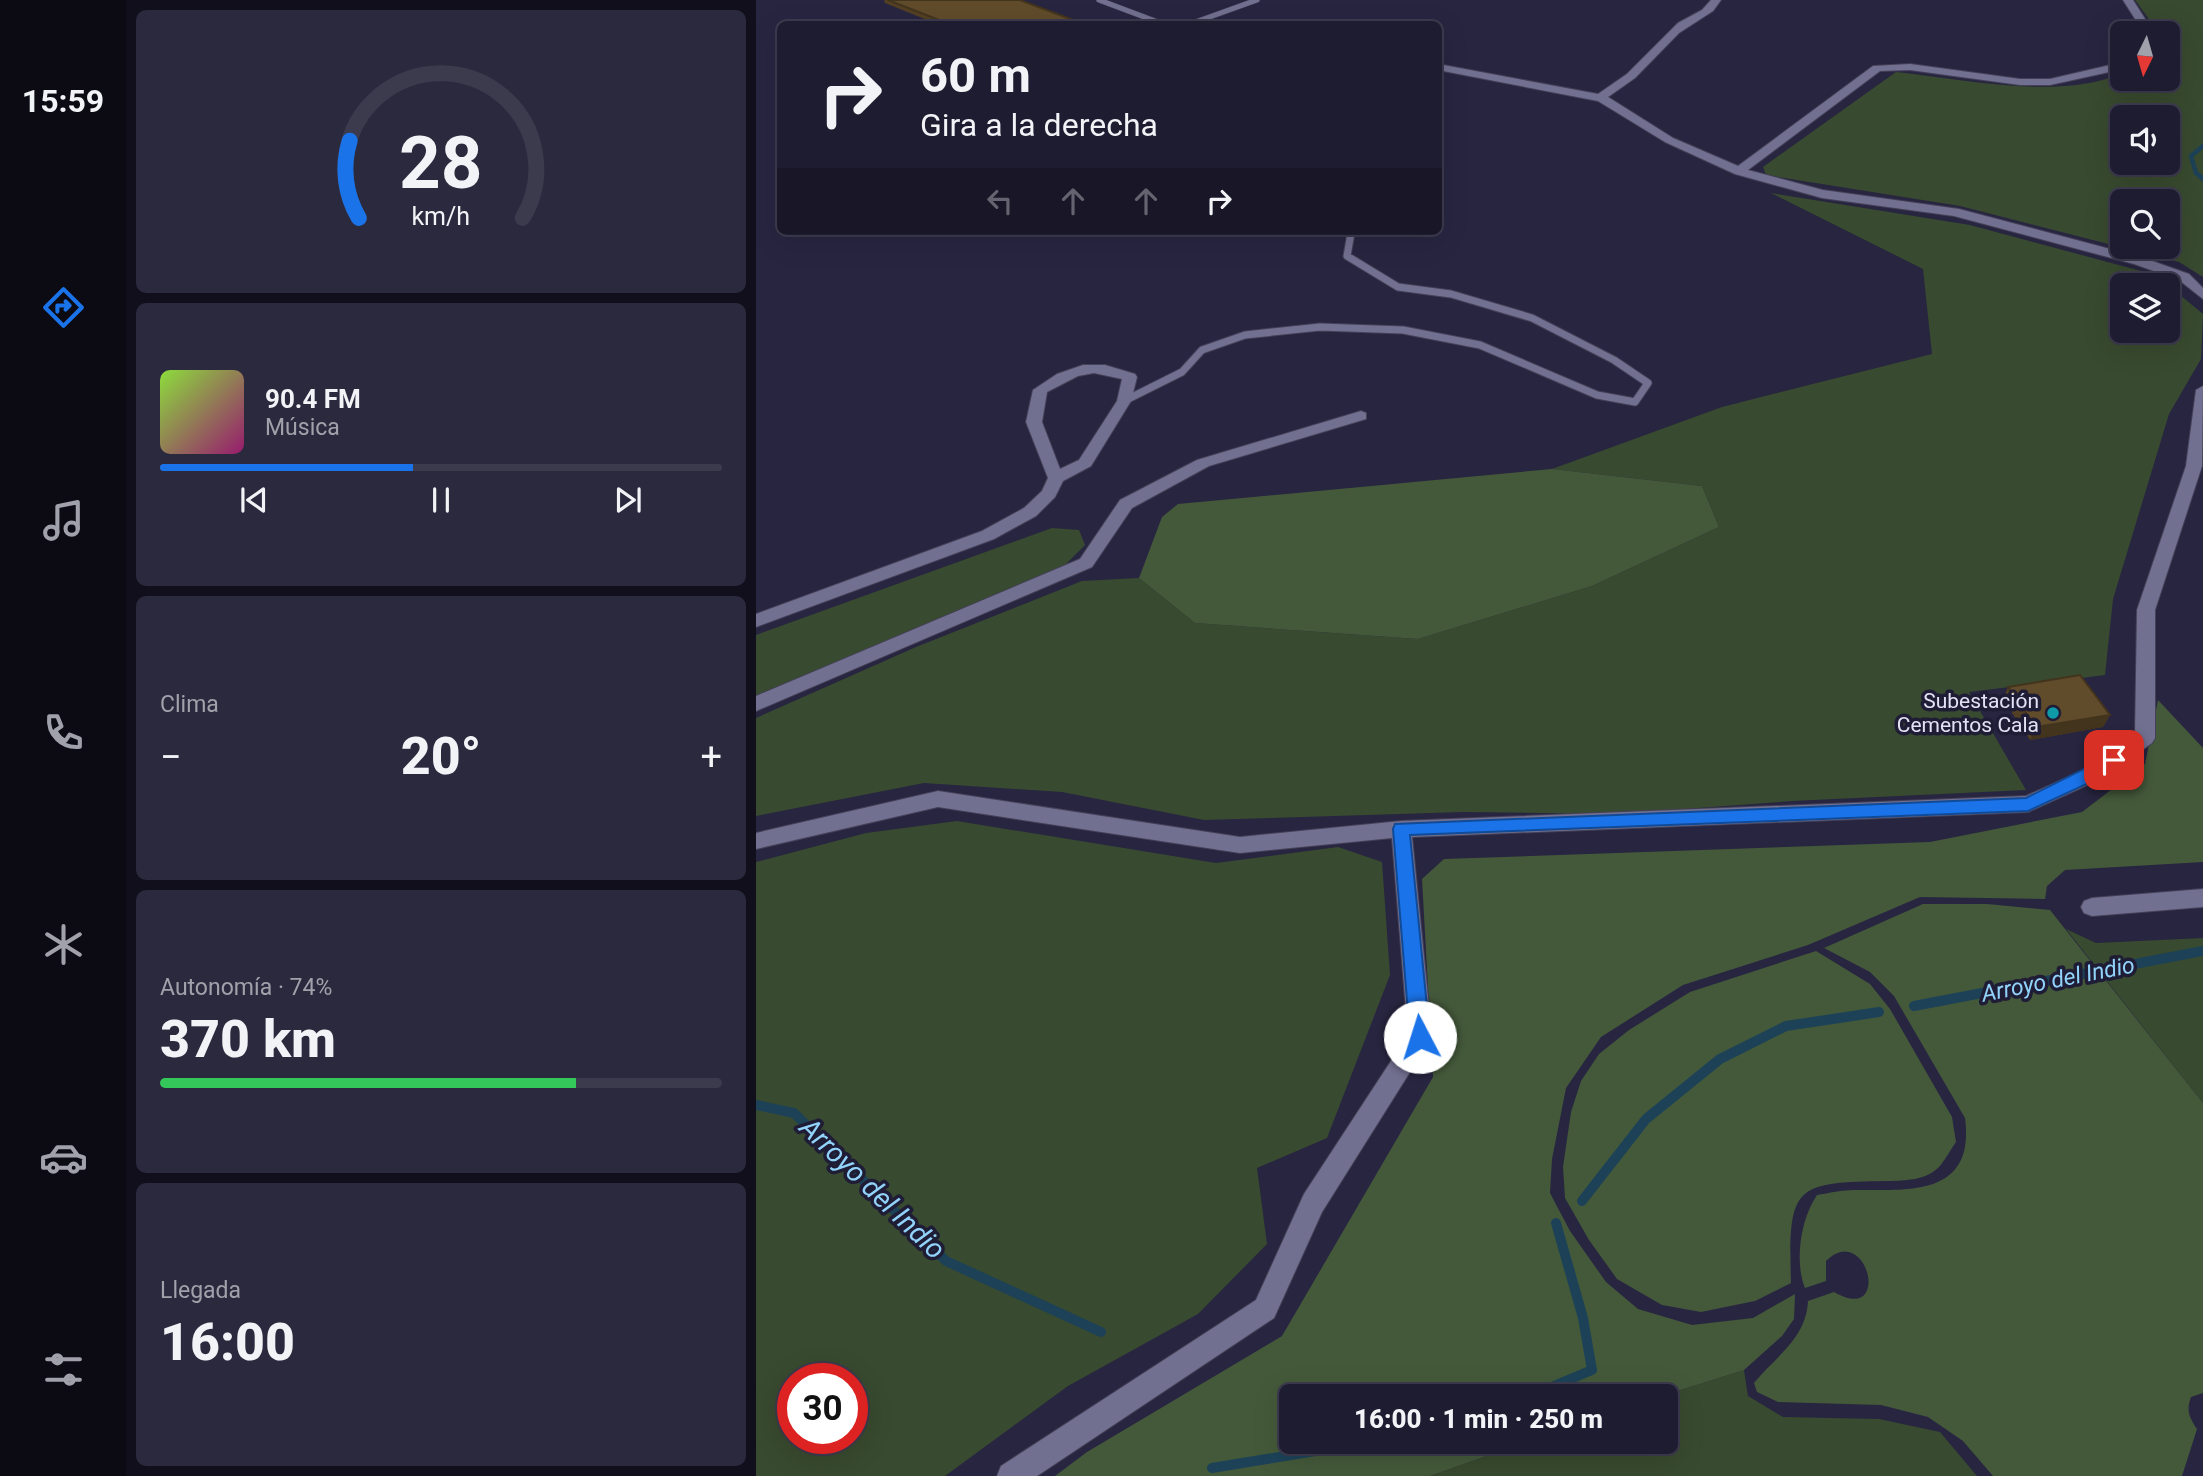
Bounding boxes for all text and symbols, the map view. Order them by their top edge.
north arrow [2110,21,2180,91]
map controls [2110,21,2180,343]
text: 60 m [920,47,1031,104]
icon: right [805,49,896,140]
text: 15:59 [22,82,104,120]
button: sound [2110,105,2180,175]
text: Gira a la derecha [920,106,1158,144]
text: 28 [399,120,483,206]
icon: left [981,182,1019,220]
icon: ahead [1054,182,1092,220]
icon: ahead [1127,182,1165,220]
icon: right [1200,182,1238,220]
button: search [2110,189,2180,259]
text: km/h [412,201,470,230]
button: layers [2110,273,2180,343]
icon: directions [39,283,88,332]
text: 90.4 FM [265,384,361,414]
text: Música [265,414,340,441]
icon: previous [235,481,273,519]
icon: pause [422,481,460,519]
icon: next [609,481,647,519]
icon: music [39,496,88,545]
place label: Subestación Cementos Cala [1897,689,2039,737]
text: Clima [160,691,219,718]
marker: Subestación Cementos Cala [2045,705,2061,721]
icon: phone [39,708,88,757]
text: 20° [401,726,481,787]
pin [2084,730,2144,790]
text: − [160,735,182,779]
text: + [700,735,722,779]
icon: arrive [2095,741,2133,779]
icon: climate [39,920,88,969]
water label: Arroyo del Indio [1978,951,2137,1008]
text: Autonomía · 74% [160,974,332,1001]
position arrow [1383,1000,1457,1074]
text: 370 km [160,1009,336,1070]
water label: Arroyo del Indio [792,1109,952,1266]
icon: car [39,1133,88,1182]
text: Llegada [160,1277,241,1304]
text: 16:00 [160,1312,295,1373]
icon: filters [39,1345,88,1394]
speed limit sign: 30 [777,1363,868,1454]
text: 16:00 · 1 min · 250 m [1354,1404,1603,1434]

